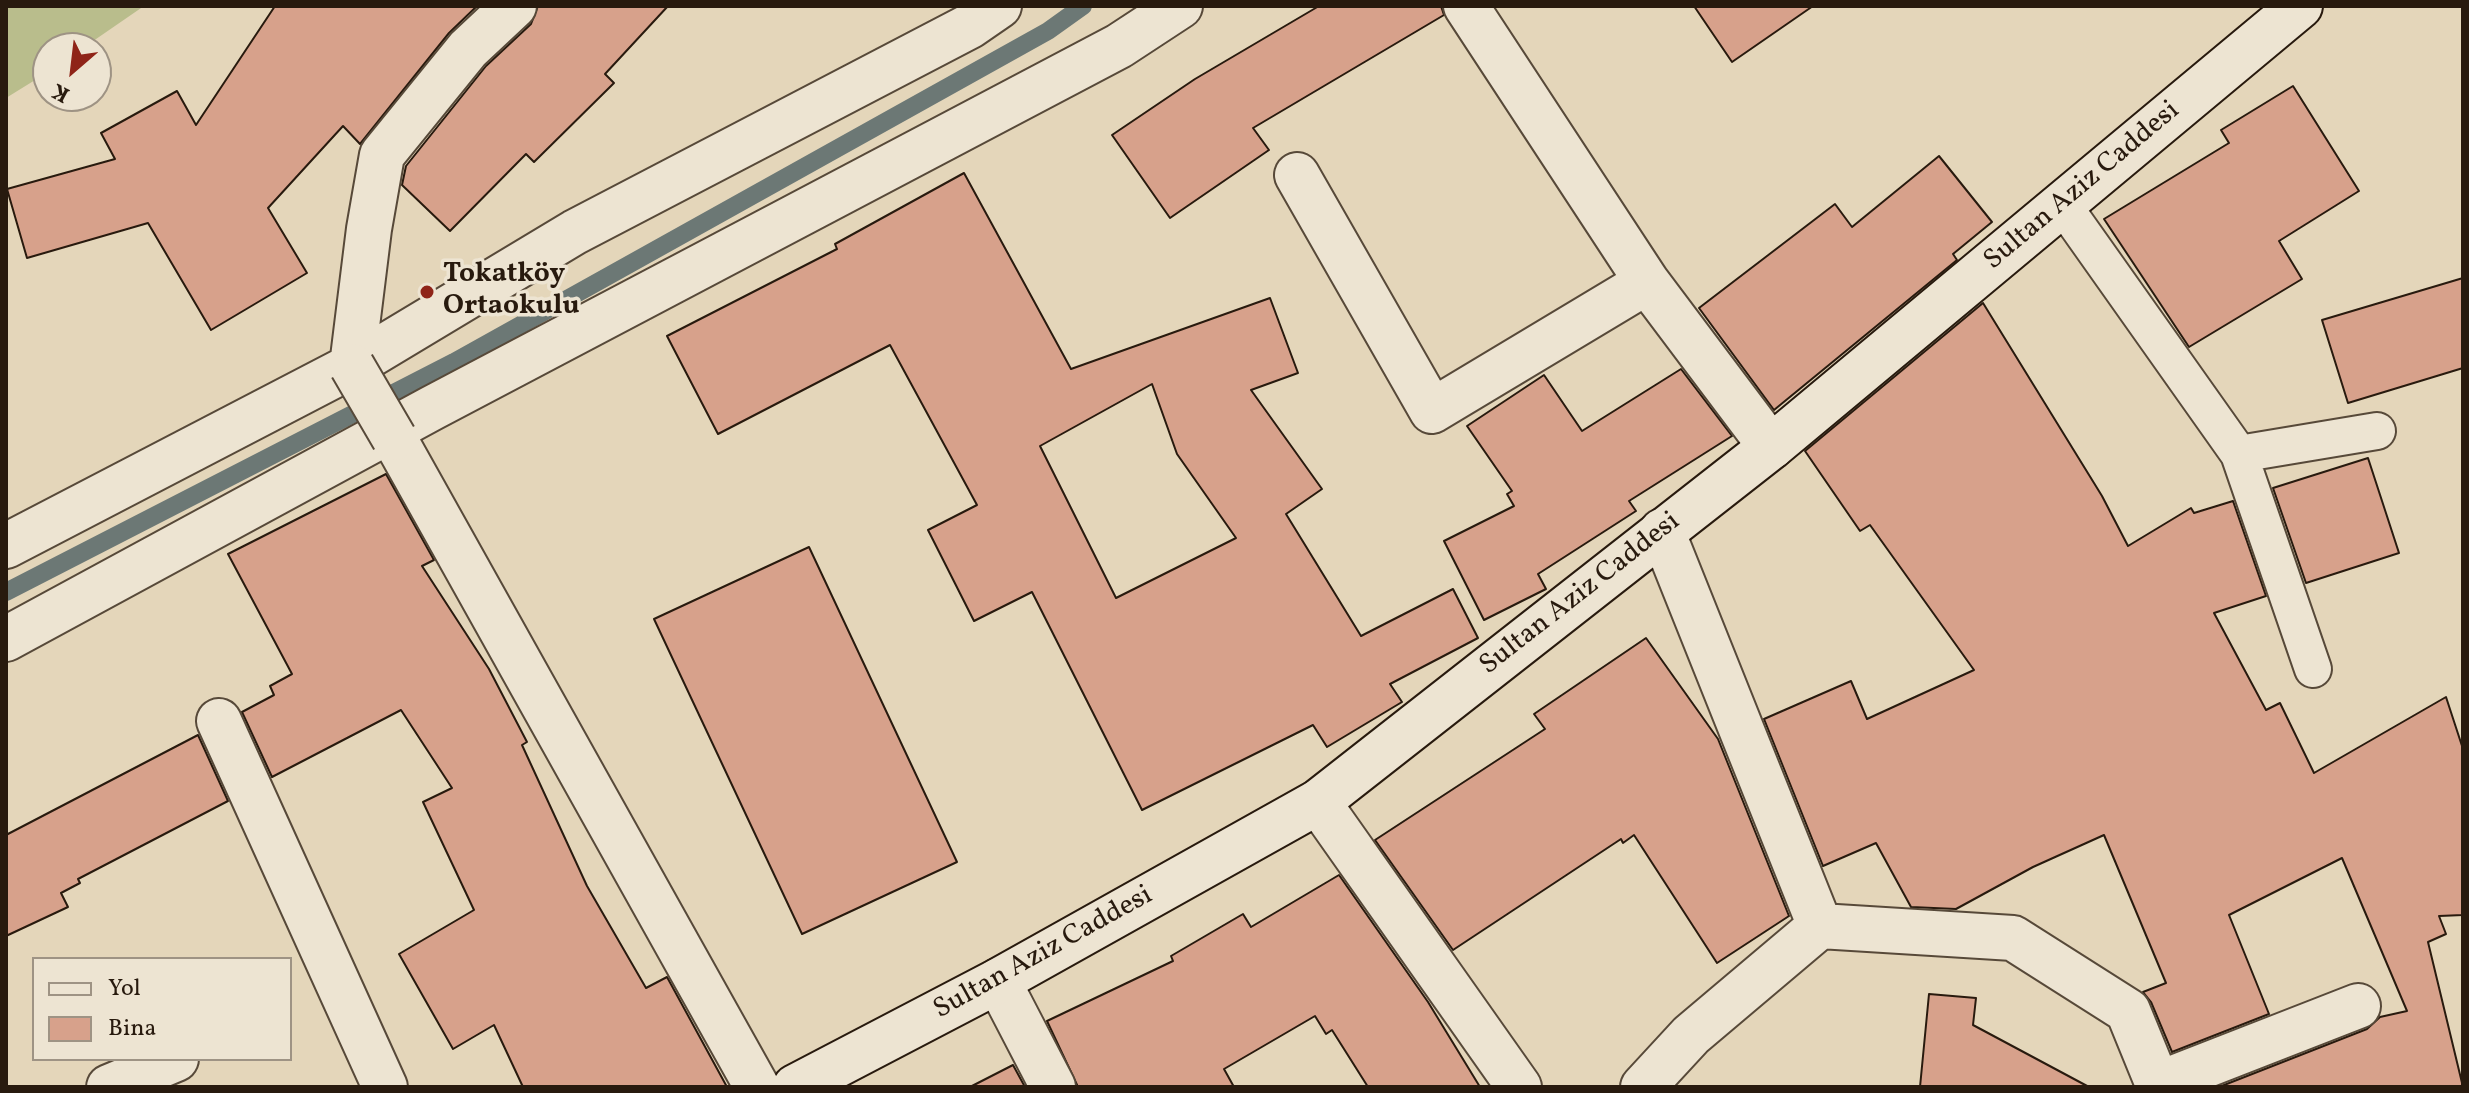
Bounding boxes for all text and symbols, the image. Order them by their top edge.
north arrow [32,32,112,112]
text: K [47,74,76,109]
street label: Sultan Aziz Caddesi [1978,95,2188,279]
place label: Tokatköy Ortaokulu [443,259,580,325]
marker: Tokatköy Ortaokulu [418,283,436,301]
street label: Sultan Aziz Caddesi [1474,506,1688,684]
street label: Sultan Aziz Caddesi [929,880,1159,1028]
legend [32,957,292,1061]
text: Yol [108,972,141,1006]
text: Bina [108,1012,156,1046]

